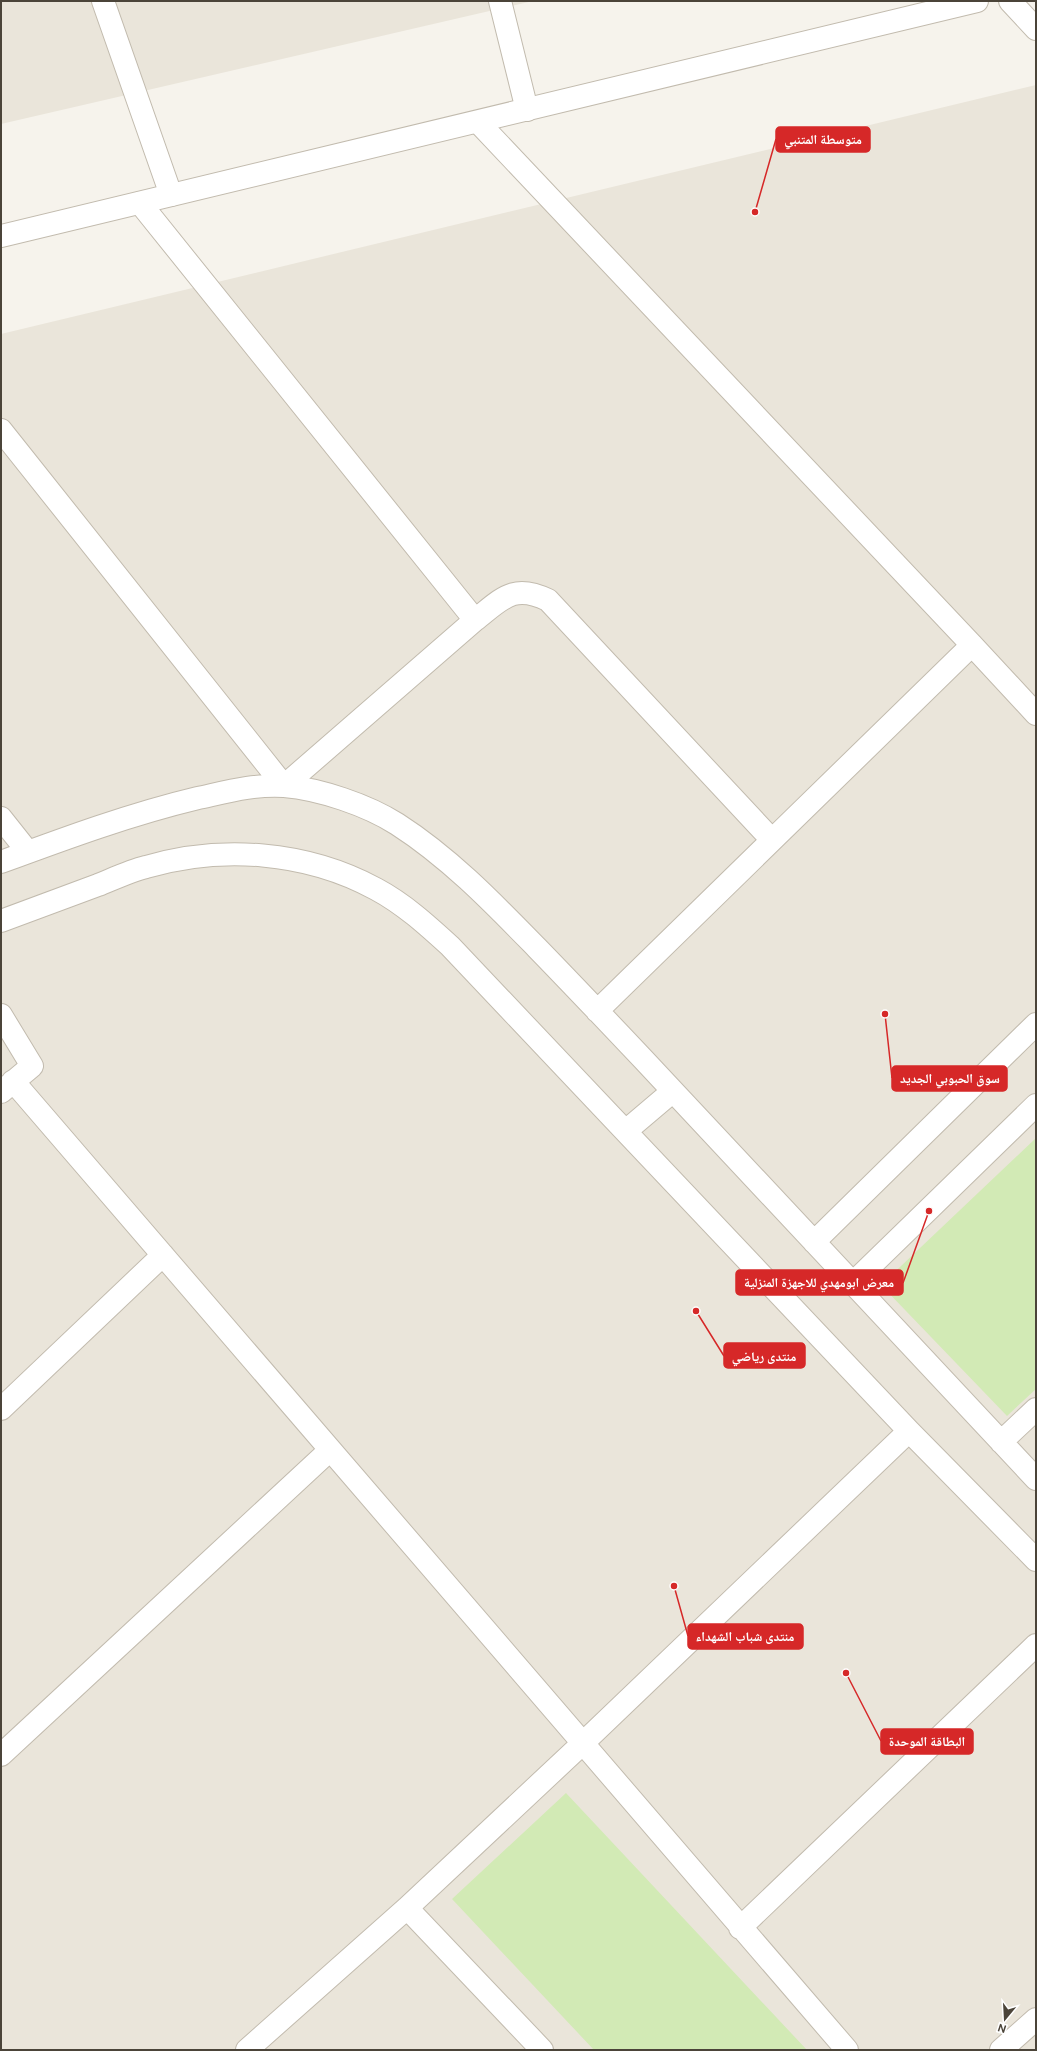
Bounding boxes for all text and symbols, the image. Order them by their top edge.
callout: متوسطة المتنبي [776,127,870,152]
text: متوسطة المتنبي [784,131,862,150]
callout: سوق الحبوبي الجديد [892,1066,1007,1091]
text: سوق الحبوبي الجديد [900,1070,1000,1089]
callout: معرض ابومهدي للاجهزة المنزلية [736,1270,903,1295]
text: معرض ابومهدي للاجهزة المنزلية [744,1274,894,1293]
callout: منتدى رياضي [724,1343,805,1368]
text: منتدى رياضي [732,1348,796,1367]
callout: منتدى شباب الشهداء [688,1624,803,1649]
text: منتدى شباب الشهداء [695,1628,795,1645]
callout: البطاقة الموحدة [881,1729,973,1754]
text: البطاقة الموحدة [889,1733,965,1750]
north arrow [985,1999,1025,2039]
text: N [996,2021,1008,2036]

